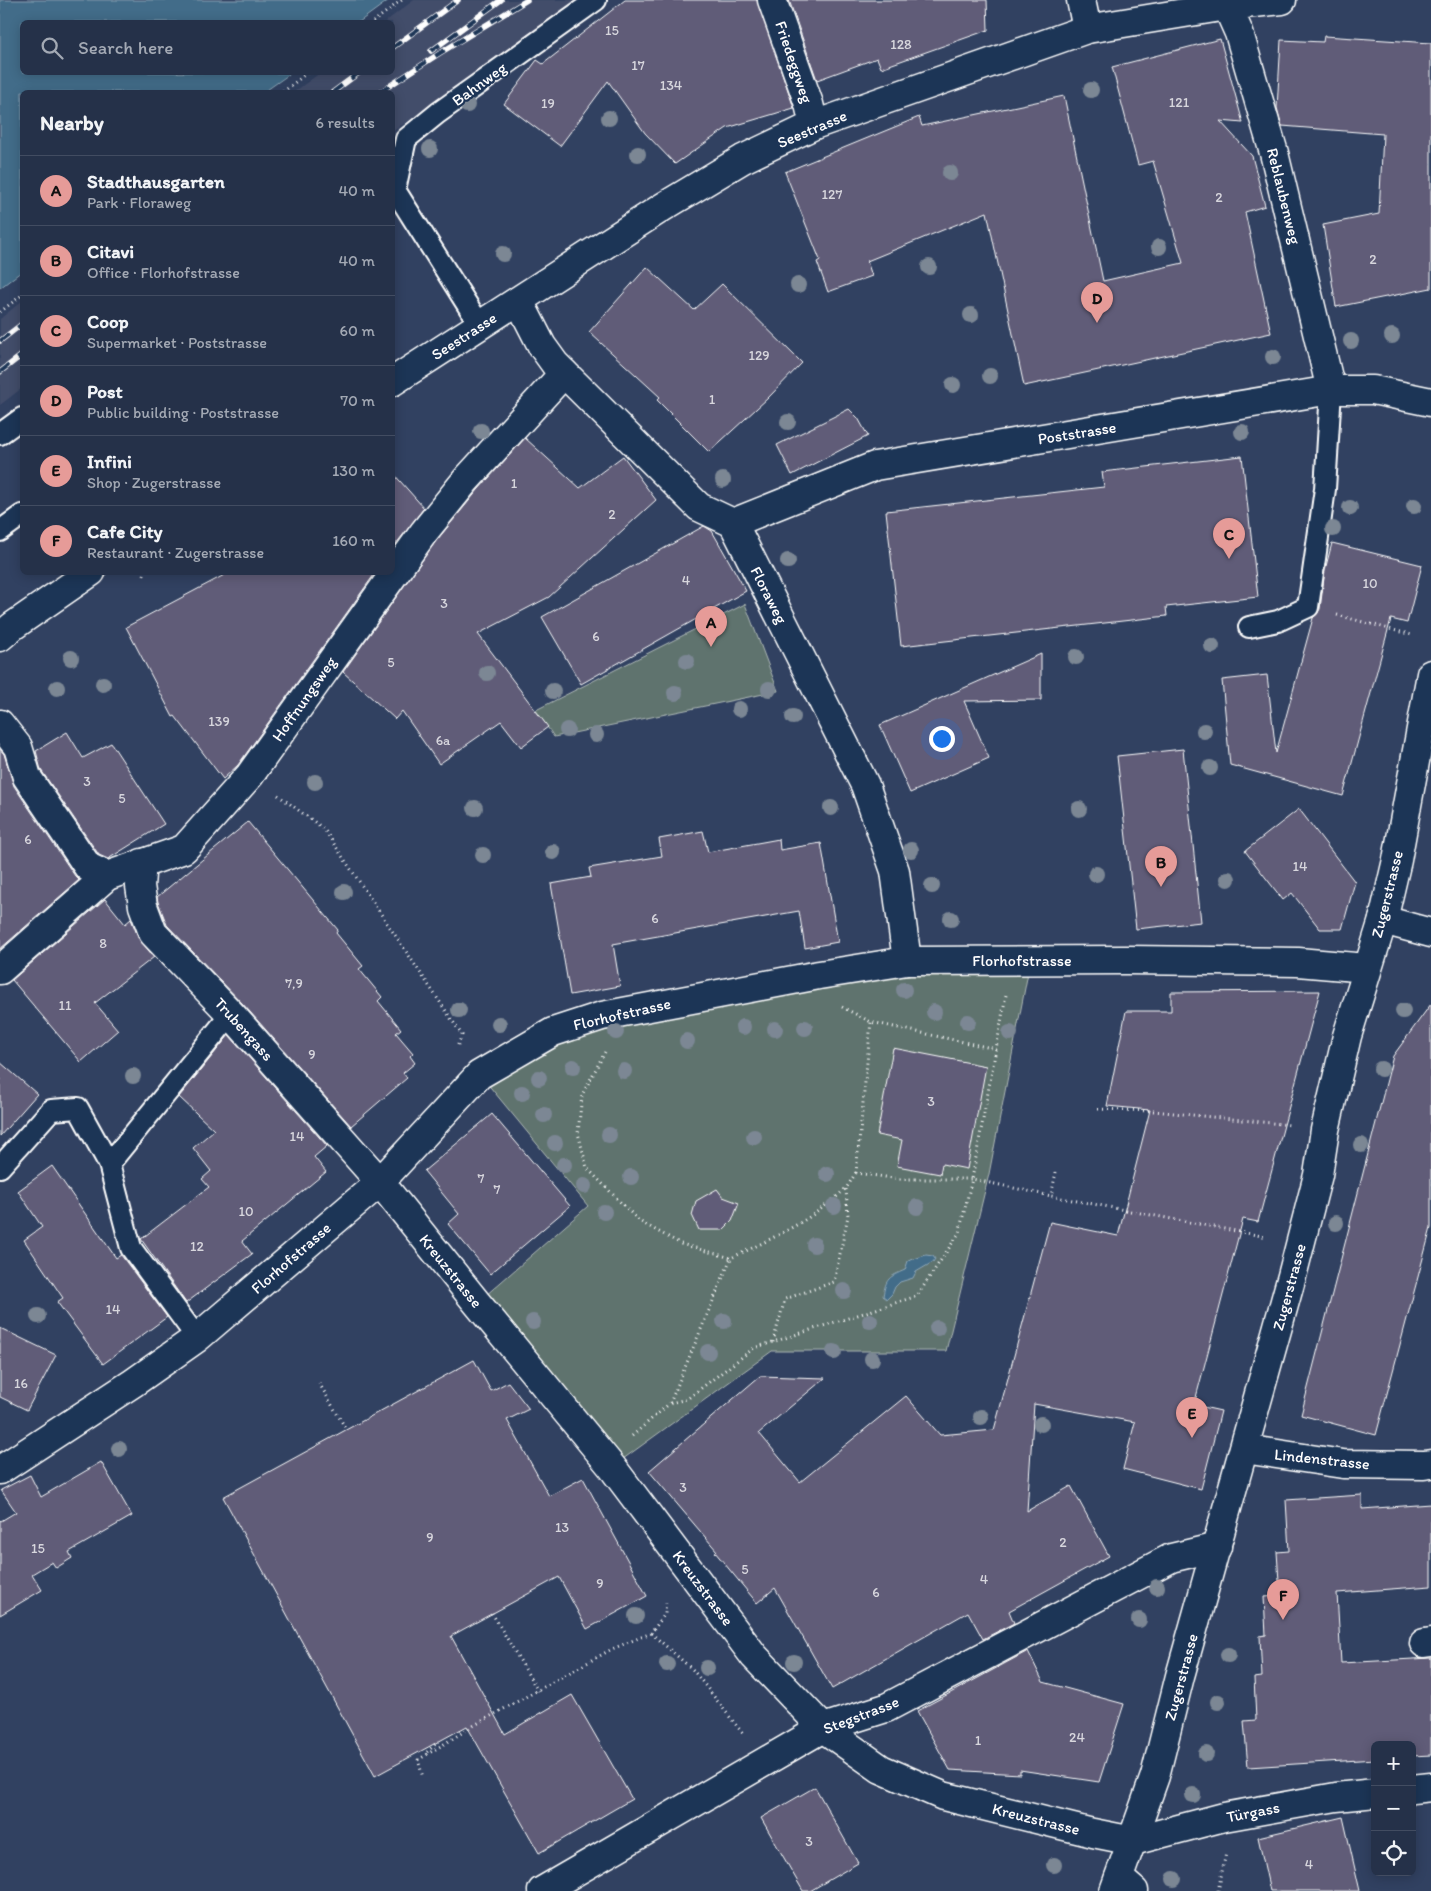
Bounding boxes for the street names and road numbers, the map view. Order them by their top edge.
street label: Friedeggweg [771,18,817,106]
street label: Bahnweg [448,57,511,110]
street label: Seestrasse [774,106,850,152]
street label: Reblaubenweg [1263,146,1305,247]
street label: Seestrasse [428,308,500,364]
street label: Poststrasse [1036,417,1118,449]
street label: Floraweg [747,563,792,627]
street label: Hoffnungsweg [268,652,341,745]
street label: Zugerstrasse [1367,848,1407,940]
street label: Florhofstrasse [972,951,1072,970]
street label: Trubengass [211,993,277,1065]
street label: Florhofstrasse [571,994,673,1034]
street label: Florhofstrasse [247,1218,335,1298]
street label: Kreuzstrasse [415,1230,487,1312]
street label: Zugerstrasse [1268,1241,1310,1333]
street label: Lindenstrasse [1273,1445,1371,1473]
street label: Kreuzstrasse [668,1547,738,1629]
street label: Zugerstrasse [1160,1631,1202,1723]
street label: Stegstrasse [820,1692,902,1738]
street label: Türgass [1225,1798,1281,1826]
street label: Kreuzstrasse [990,1799,1082,1839]

